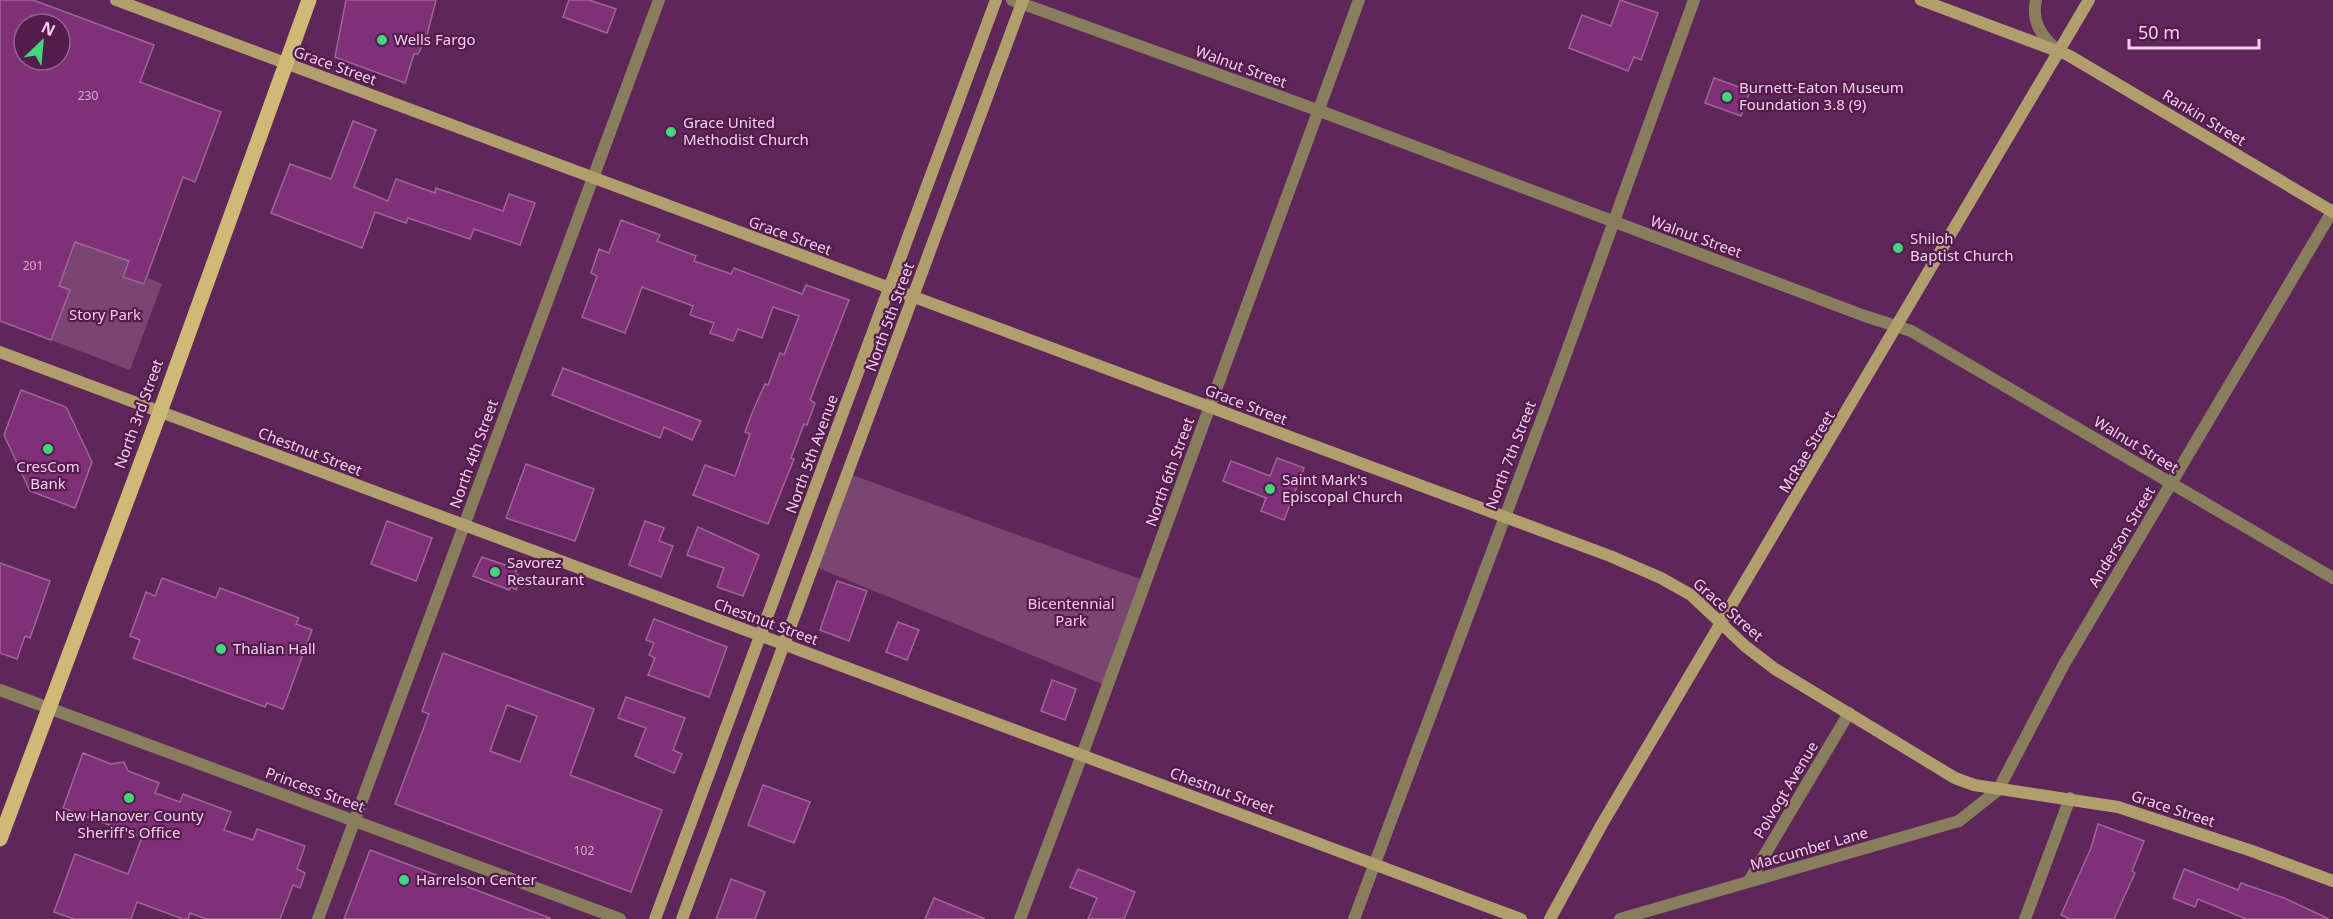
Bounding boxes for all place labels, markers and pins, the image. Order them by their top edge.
place label: Wells Fargo [394,29,475,49]
marker: Wells Fargo [375,33,389,47]
place label: Burnett-Eaton Museum Foundation 3.8 (9) [1739,77,1904,114]
marker: Burnett-Eaton Museum Foundation 3.8 (9) [1720,90,1734,104]
place label: Grace United Methodist Church [683,112,809,149]
marker: Grace United Methodist Church [664,125,678,139]
place label: Shiloh Baptist Church [1910,228,2014,265]
marker: Shiloh Baptist Church [1891,241,1905,255]
marker: CresCom Bank [41,442,55,456]
place label: CresCom Bank [16,456,80,493]
place label: Saint Mark's Episcopal Church [1282,469,1403,506]
marker: Saint Mark's Episcopal Church [1263,482,1277,496]
place label: Savorez Restaurant [507,552,585,589]
marker: Savorez Restaurant [488,565,502,579]
place label: Thalian Hall [233,638,316,658]
marker: Thalian Hall [214,642,228,656]
marker: New Hanover County Sheriff's Office [122,791,136,805]
place label: New Hanover County Sheriff's Office [54,805,204,842]
place label: Harrelson Center [416,869,537,889]
marker: Harrelson Center [397,873,411,887]

